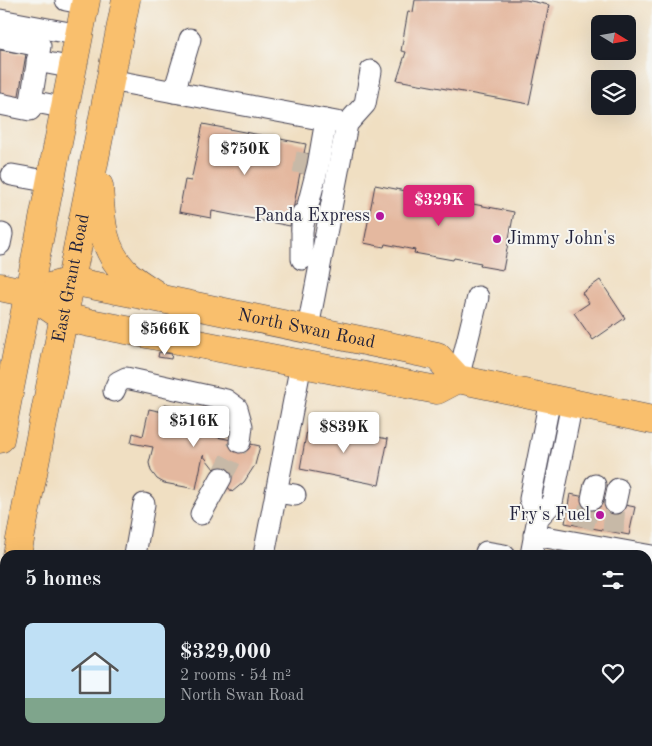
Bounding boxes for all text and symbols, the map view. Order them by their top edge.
north arrow [591,15,636,60]
map controls [591,15,636,115]
button: layers [591,70,636,115]
pin: $750K [210,134,280,176]
text: $750K [220,142,270,158]
pin: $329K [404,184,474,227]
text: $329K [414,193,464,209]
place label: Panda Express [254,207,370,225]
marker: Panda Express [374,210,386,222]
street label: East Grant Road [50,212,93,344]
place label: Jimmy John's [507,230,615,248]
marker: Jimmy John's [491,233,503,245]
street label: North Swan Road [236,306,377,352]
pin: $566K [130,314,200,356]
text: $566K [140,322,190,338]
pin: $516K [159,406,229,448]
pin: $839K [309,412,379,454]
text: $516K [169,414,219,430]
text: $839K [319,420,369,436]
place label: Fry's Fuel [509,506,590,524]
marker: Fry's Fuel [594,509,606,521]
icon: filters [599,566,627,594]
text: 5 homes [25,569,101,590]
text: $329,000 [180,642,271,663]
icon: home [65,643,125,703]
icon: heart [599,659,627,687]
text: 2 rooms · 54 m² [180,668,291,684]
text: North Swan Road [180,688,304,704]

